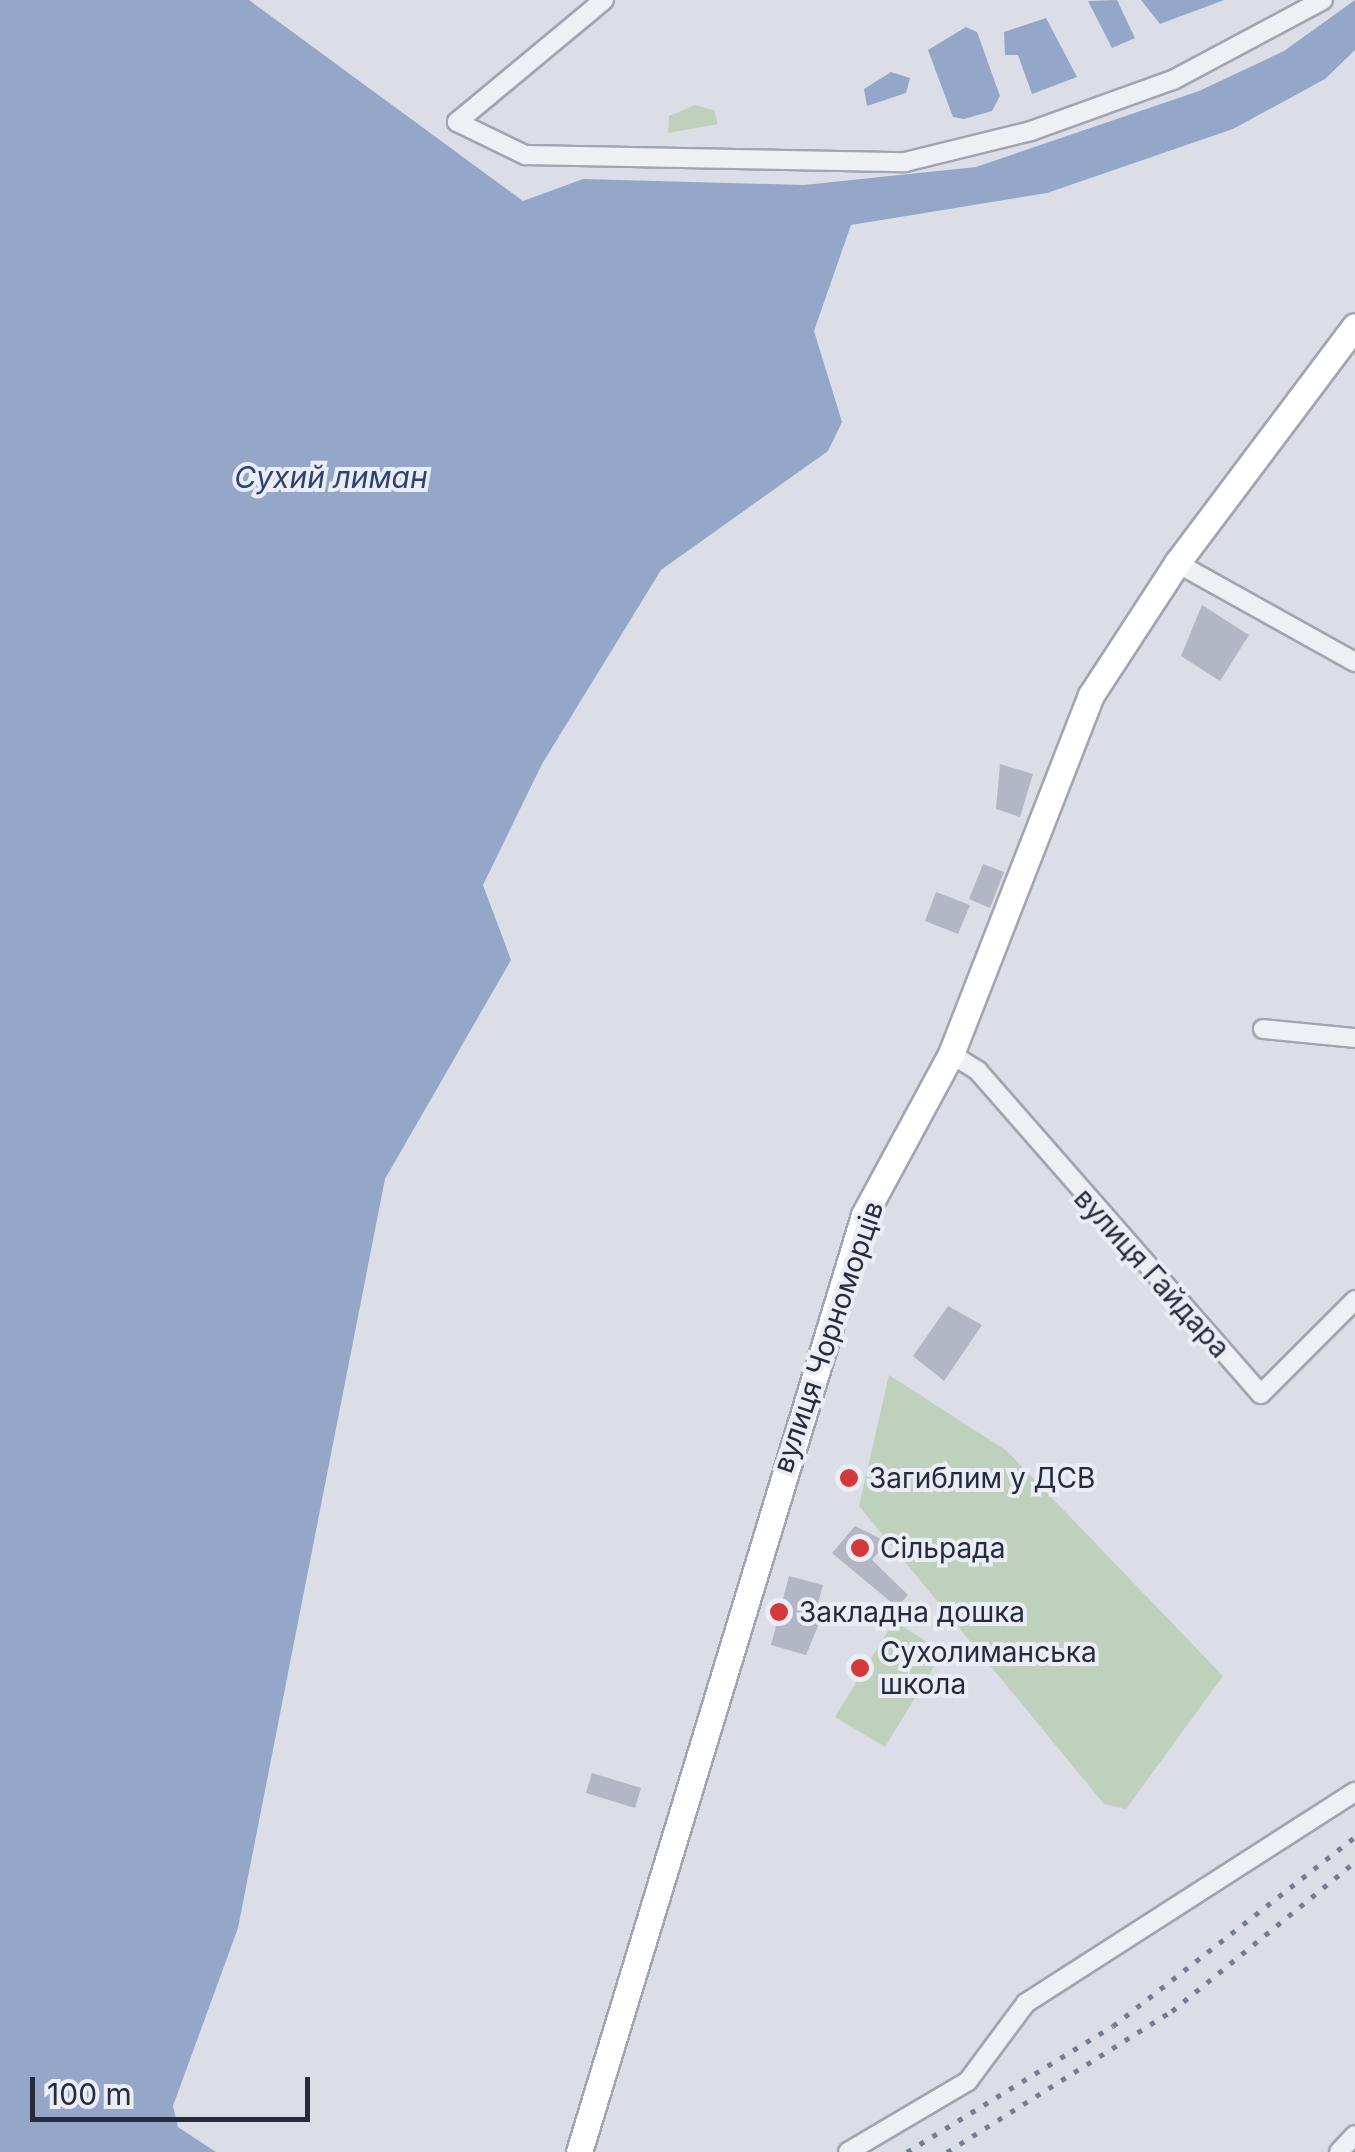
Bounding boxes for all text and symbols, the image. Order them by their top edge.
water label: Сухий лиман [234,459,428,495]
street label: вулиця Гайдара [1067,1182,1237,1364]
street label: вулиця Чорноморців [766,1197,890,1477]
place label: Загиблим у ДСВ [869,1461,1095,1495]
marker: Загиблим у ДСВ [838,1467,860,1489]
place label: Сільрада [880,1531,1005,1565]
marker: Сільрада [849,1537,871,1559]
place label: Закладна дошка [799,1595,1025,1629]
marker: Закладна дошка [768,1601,790,1623]
place label: Сухолиманська школа [880,1635,1097,1701]
marker: Сухолиманська школа [849,1657,871,1679]
scale bar [35,2057,315,2119]
text: 100 m [47,2076,132,2112]

